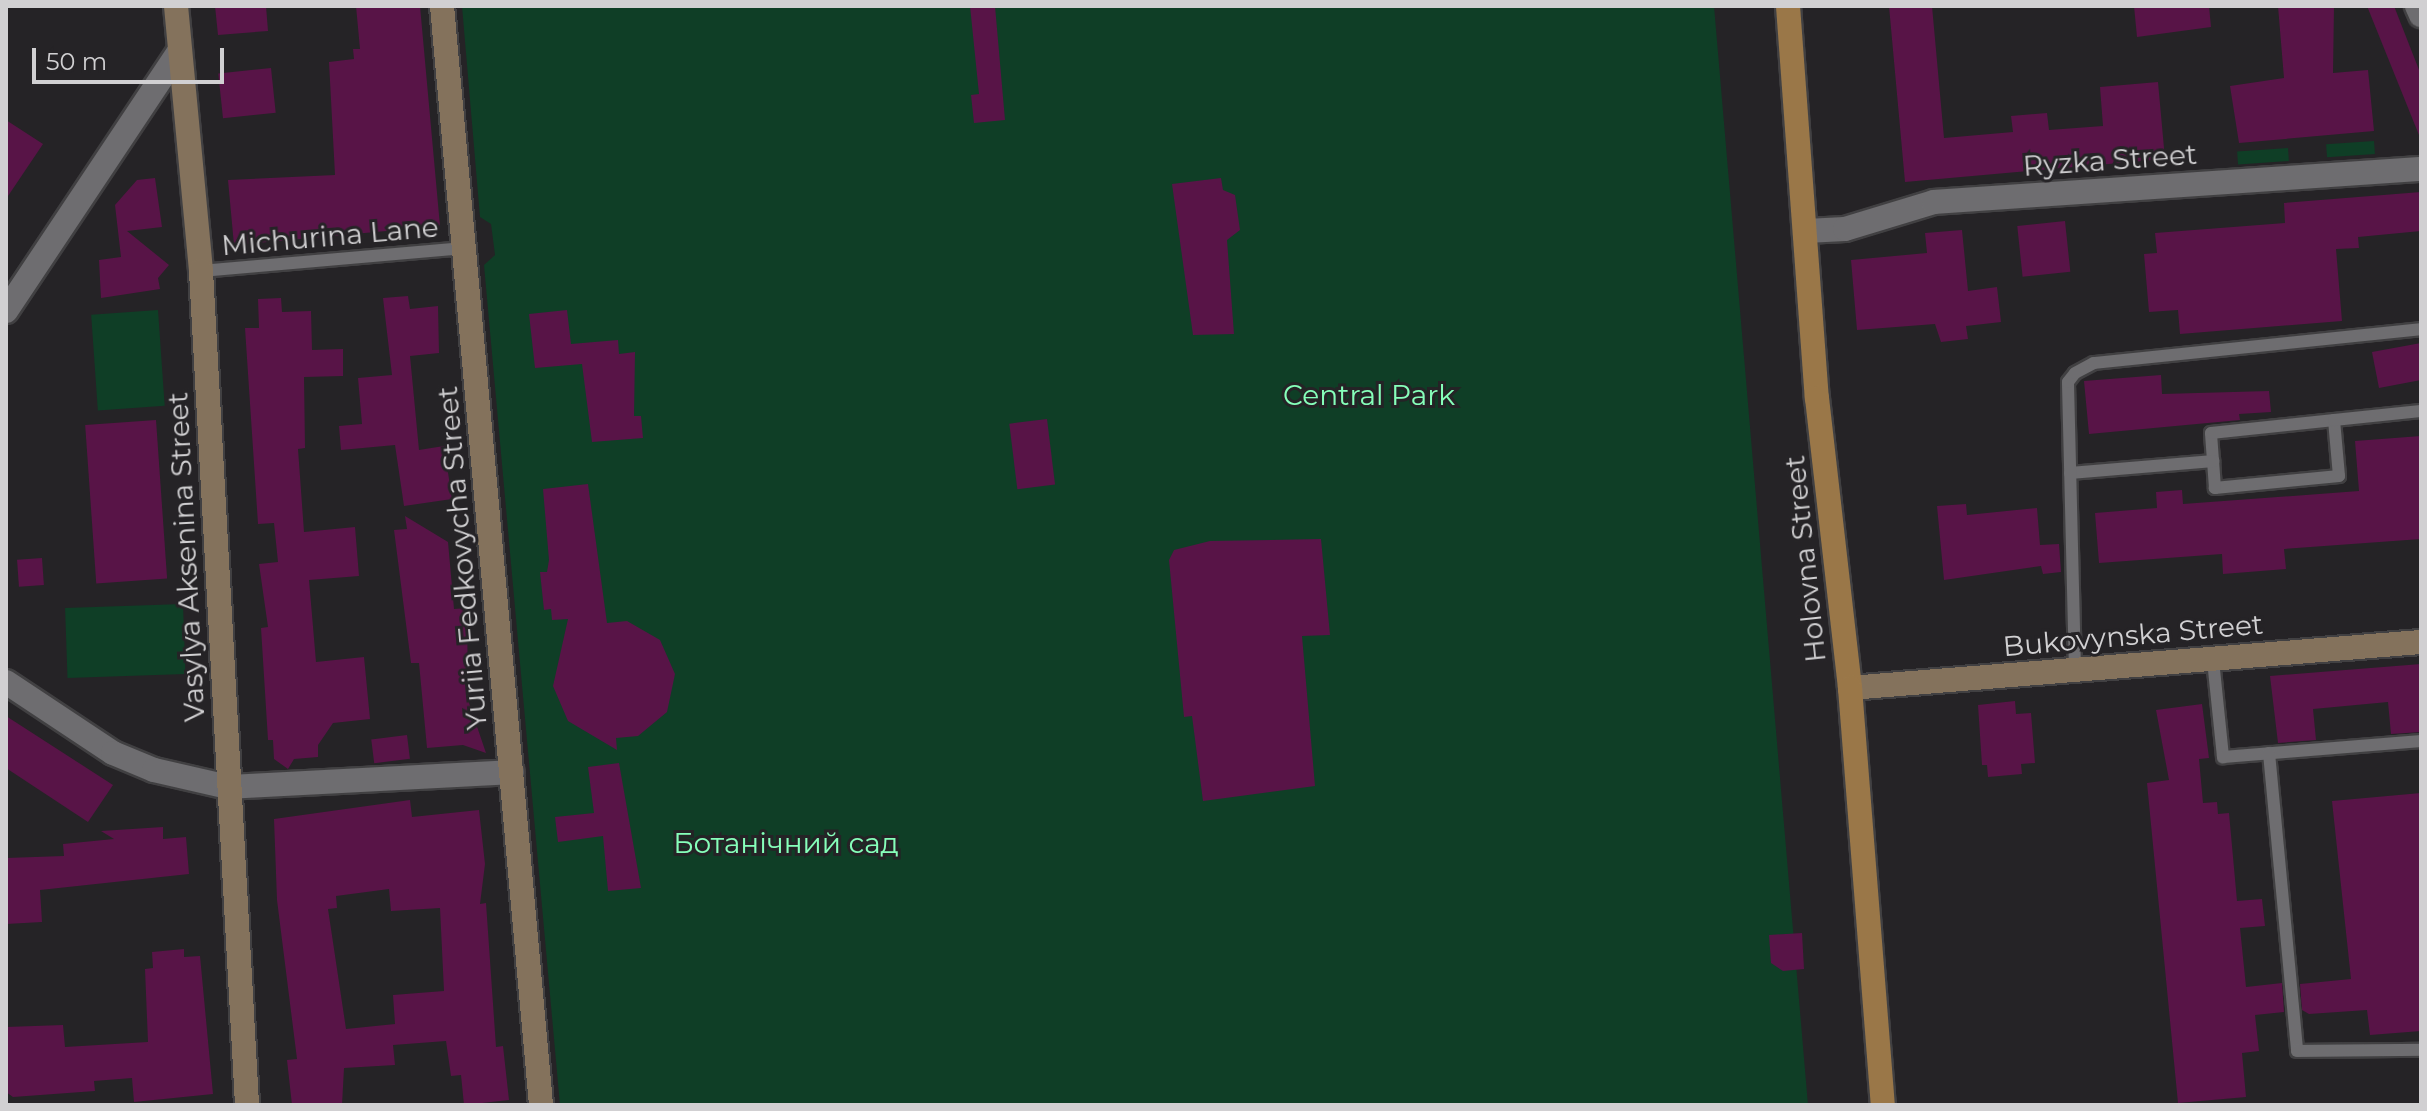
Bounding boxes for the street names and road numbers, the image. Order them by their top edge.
street label: Ryzka Street [2022,137,2198,183]
street label: Michurina Lane [220,210,440,262]
street label: Yuriia Fedkovycha Street [430,385,494,731]
street label: Vasylya Aksenina Street [161,391,211,723]
street label: Holovna Street [1777,454,1833,664]
street label: Bukovynska Street [2002,607,2264,663]

